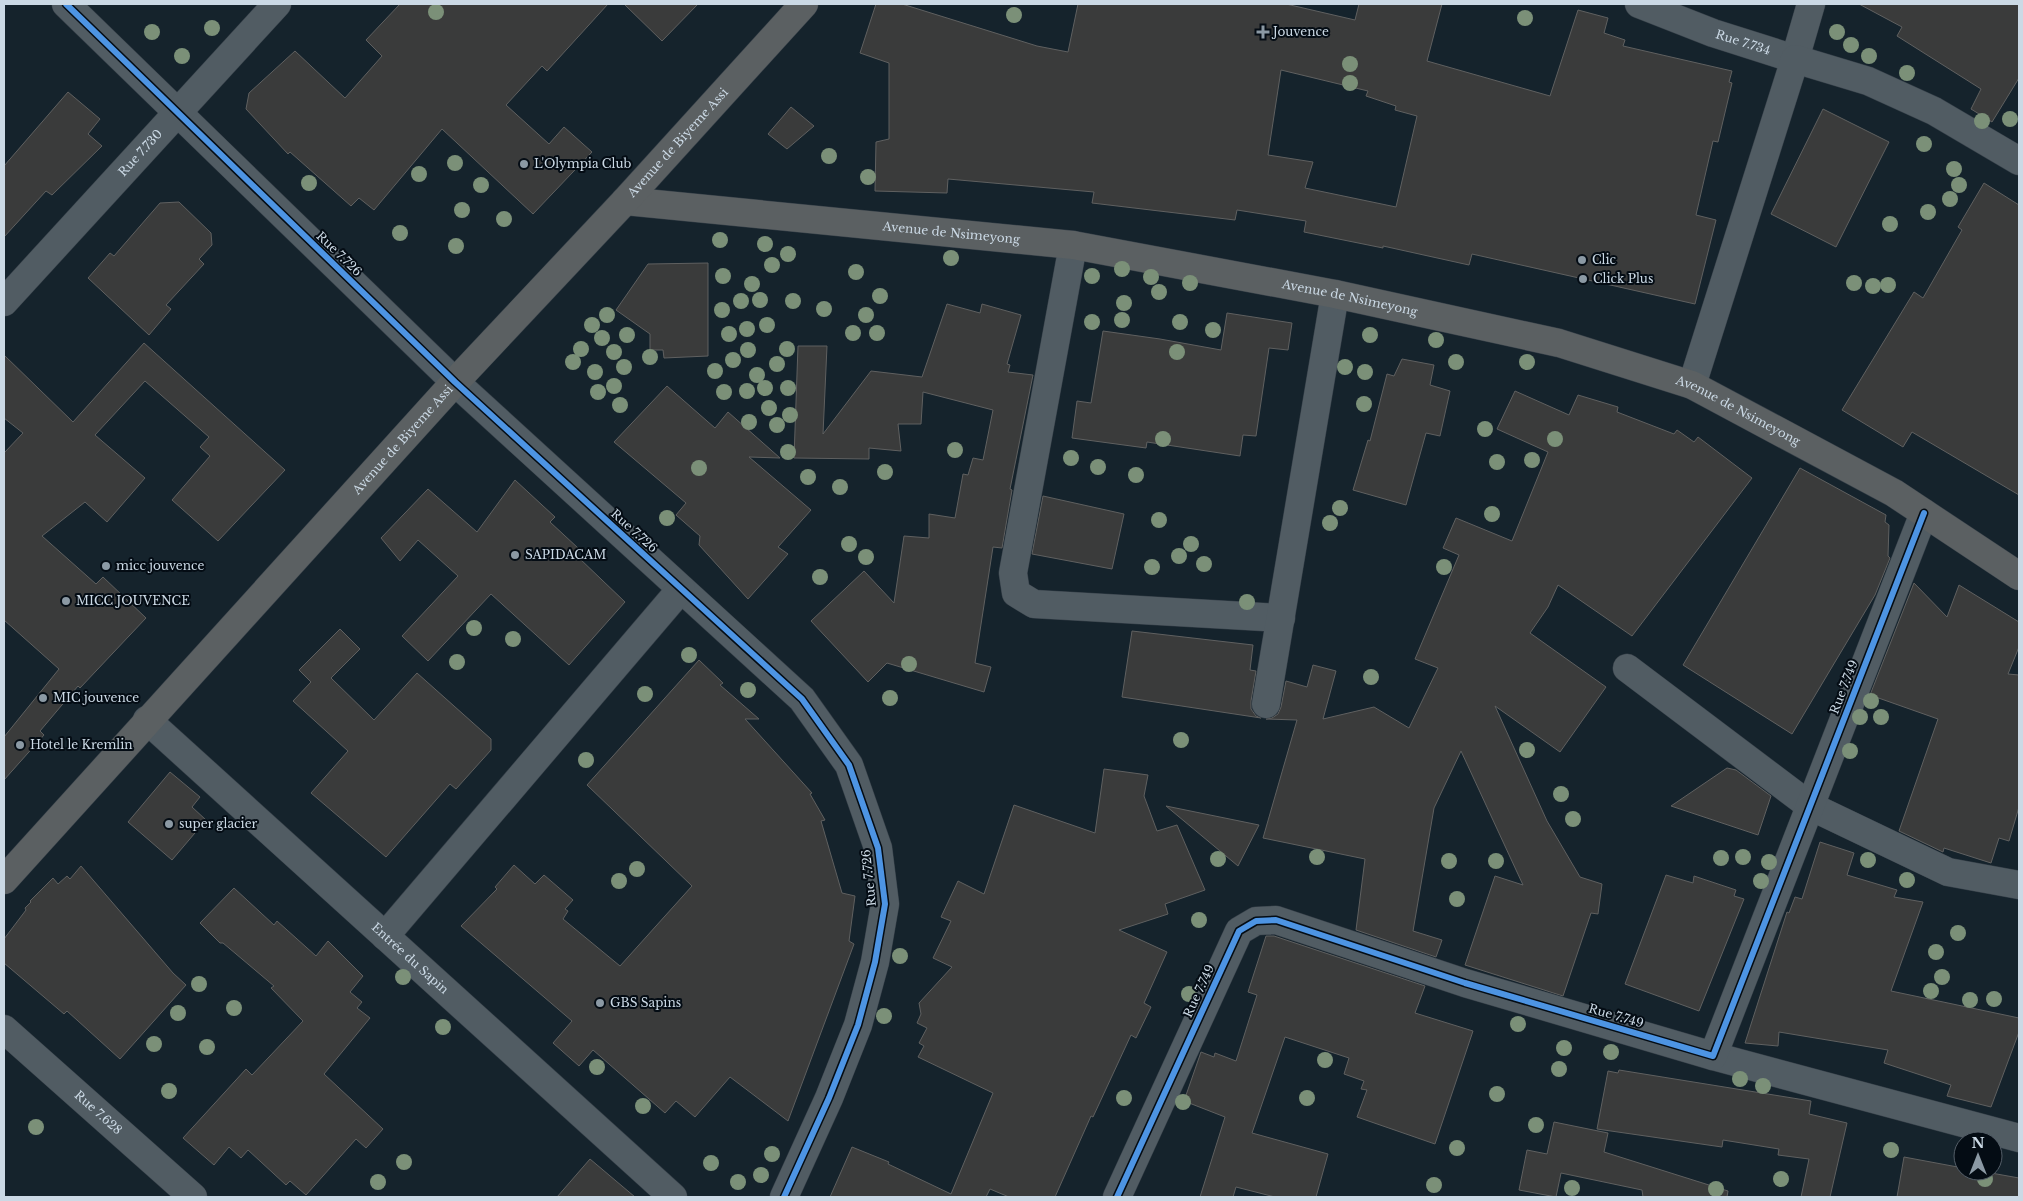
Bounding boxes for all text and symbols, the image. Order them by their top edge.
place label: Jouvence [1271,24,1329,39]
marker: Jouvence [1257,26,1269,38]
street label: Rue 7.734 [1714,26,1772,58]
street label: Avenue de Biyeme Assi [624,85,731,201]
street label: Rue 7.730 [115,126,165,179]
place label: L'Olympia Club [534,156,631,171]
marker: L'Olympia Club [518,158,530,170]
street label: Avenue de Nsimeyong [881,218,1022,247]
street label: Rue 7.726 [314,228,365,279]
place label: Clic [1592,252,1617,267]
marker: Clic [1576,254,1588,266]
place label: Click Plus [1593,271,1653,286]
marker: Click Plus [1577,273,1589,285]
street label: Avenue de Nsimeyong [1280,276,1420,319]
street label: Avenue de Nsimeyong [1673,372,1804,449]
street label: Avenue de Biyeme Assi [348,382,456,498]
street label: Rue 7.726 [608,506,661,556]
place label: SAPIDACAM [525,547,606,562]
marker: SAPIDACAM [509,549,521,561]
place label: micc jouvence [116,558,204,573]
marker: micc jouvence [100,560,112,572]
place label: MICC JOUVENCE [76,593,190,608]
marker: MICC JOUVENCE [60,595,72,607]
street label: Rue 7.749 [1826,658,1861,716]
place label: MIC jouvence [53,690,139,705]
marker: MIC jouvence [37,692,49,704]
place label: Hotel le Kremlin [30,737,133,752]
marker: Hotel le Kremlin [14,739,26,751]
place label: super glacier [179,816,258,831]
marker: super glacier [163,818,175,830]
street label: Rue 7.726 [858,848,879,907]
street label: Entrée du Sapin [369,919,452,997]
street label: Rue 7.749 [1180,962,1217,1020]
place label: GBS Sapins [610,995,681,1010]
marker: GBS Sapins [594,997,606,1009]
street label: Rue 7.749 [1587,1000,1645,1031]
street label: Rue 7.628 [72,1087,125,1137]
north arrow [1953,1131,2003,1181]
text: N [1971,1134,1985,1152]

